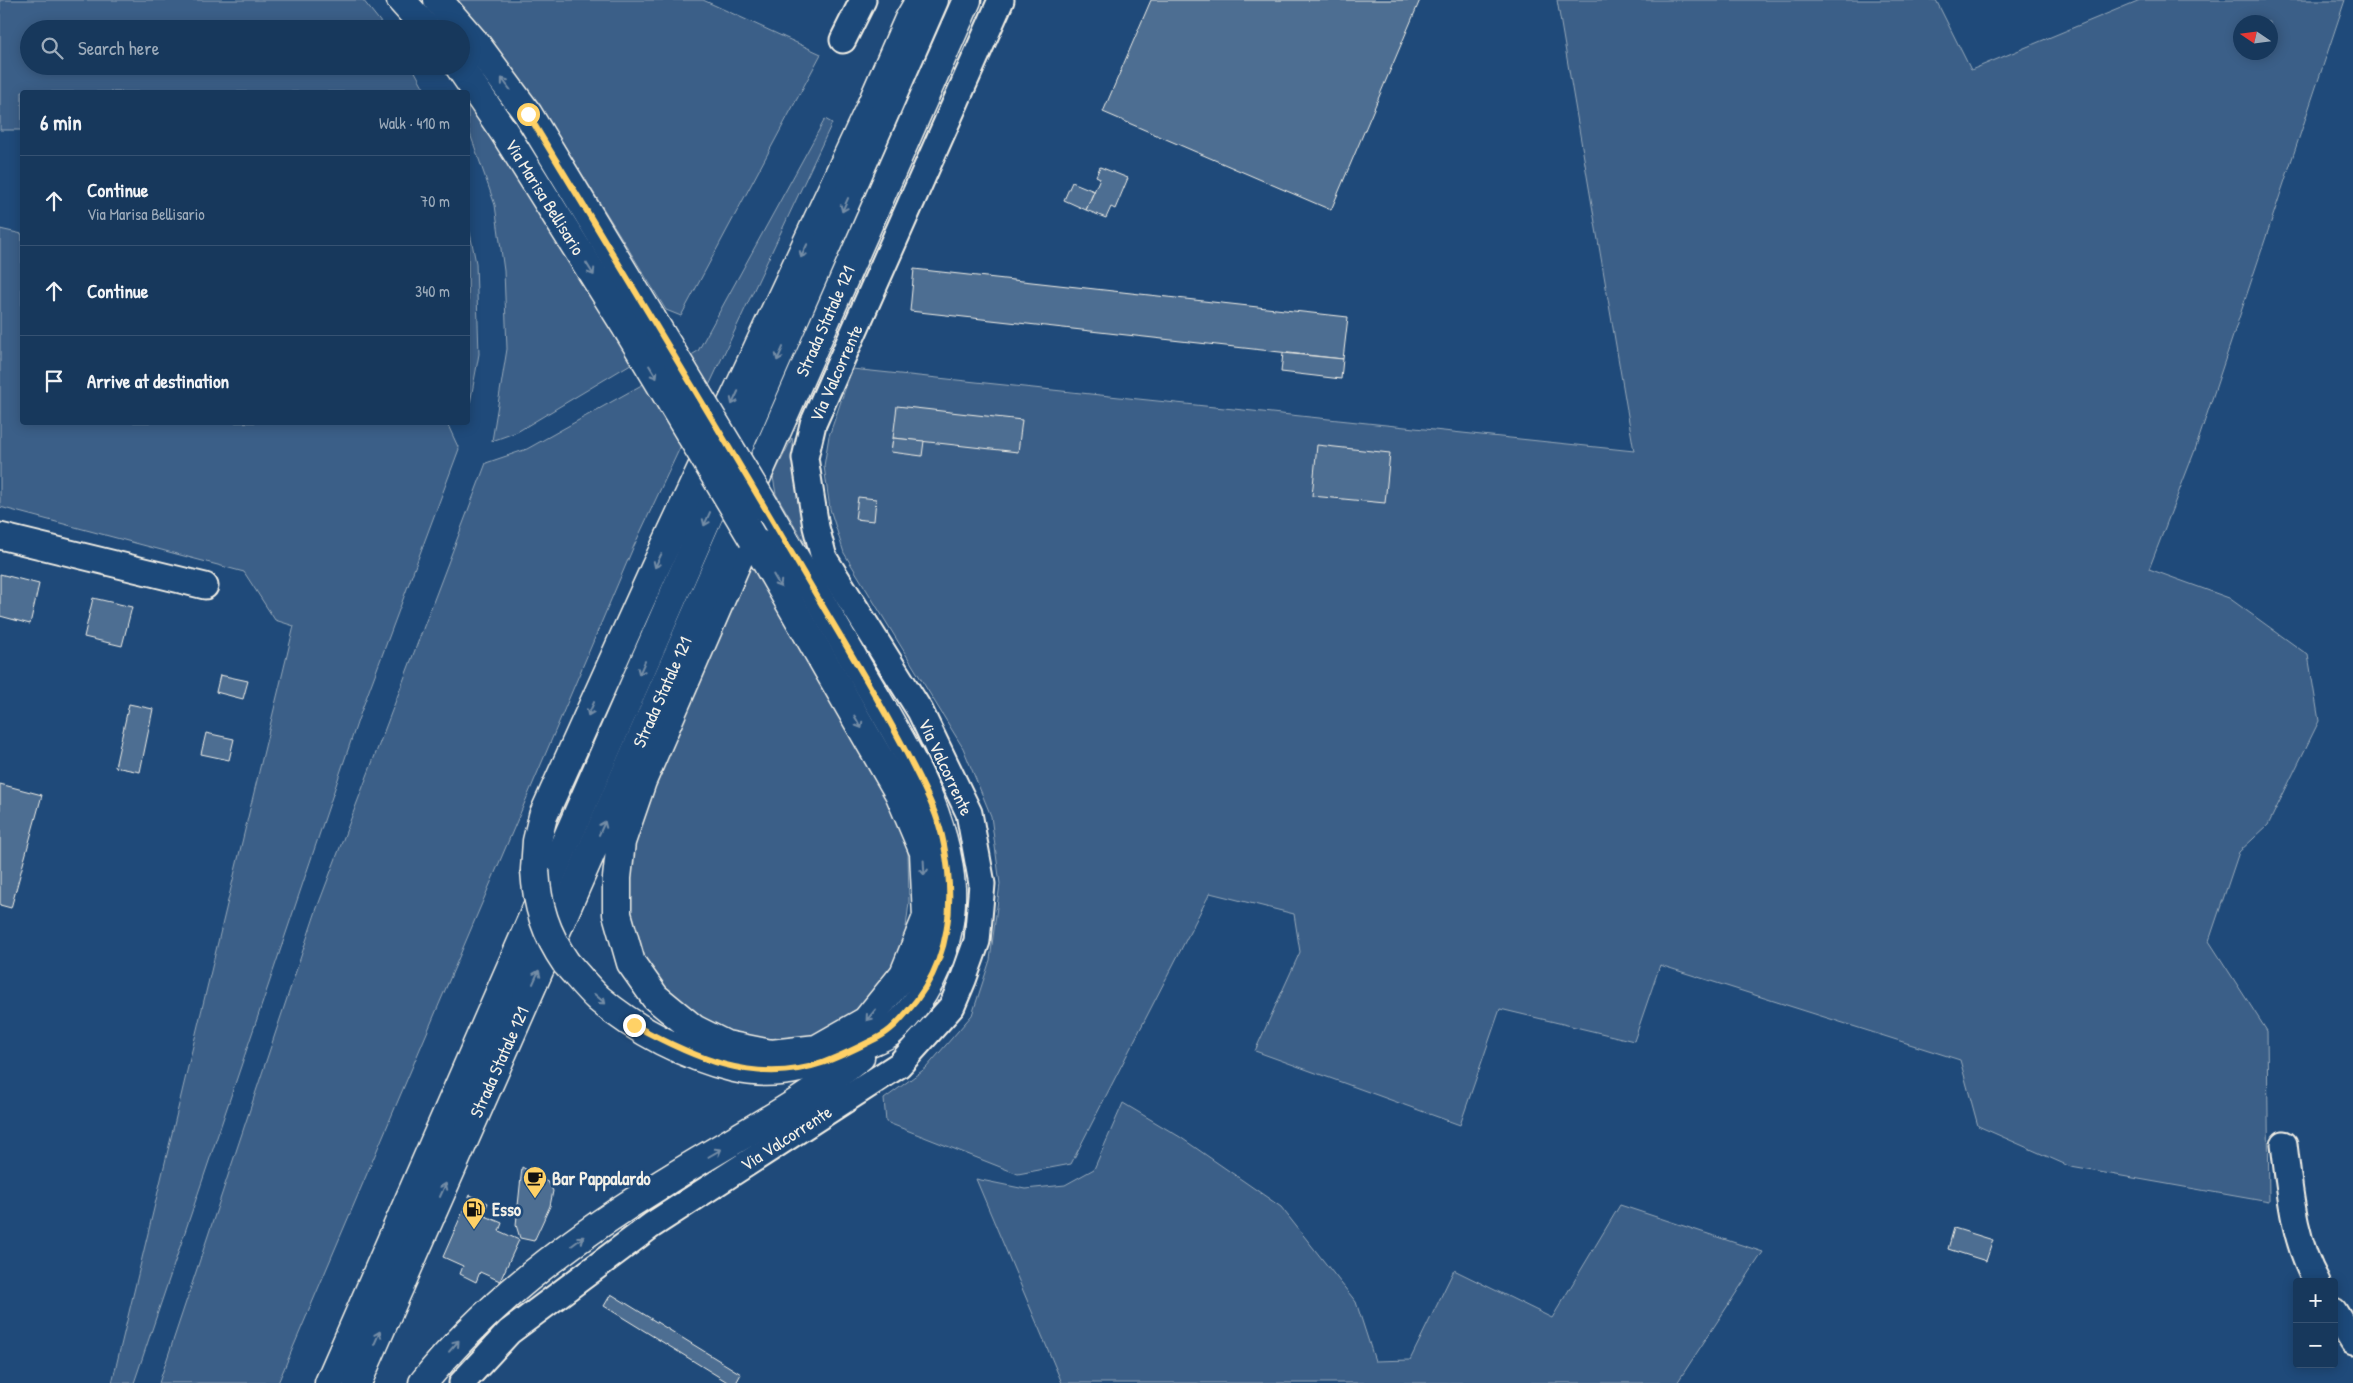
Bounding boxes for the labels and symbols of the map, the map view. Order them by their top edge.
north arrow [2233,15,2278,60]
one-way arrow [501,77,511,91]
route start [517,103,540,126]
street label: Via Marisa Bellisario [499,134,591,260]
one-way arrow [839,197,849,212]
one-way arrow [798,243,808,258]
one-way arrow [584,262,595,276]
street label: Strada Statale 121 [789,262,861,380]
street label: Via Valcorrente [803,320,869,426]
one-way arrow [774,346,784,361]
one-way arrow [649,365,659,379]
one-way arrow [730,390,739,405]
one-way arrow [702,511,712,526]
one-way arrow [653,553,663,568]
one-way arrow [772,573,782,588]
street label: Strada Statale 121 [626,633,698,751]
one-way arrow [637,660,647,675]
one-way arrow [586,701,596,716]
one-way arrow [853,714,863,729]
street label: Via Valcorrente [913,715,979,819]
one-way arrow [598,821,607,836]
one-way arrow [920,860,929,876]
one-way arrow [532,970,542,985]
one-way arrow [593,993,606,1004]
street label: Strada Statale 121 [463,1003,535,1121]
one-way arrow [865,1008,876,1021]
route end [623,1014,646,1037]
street label: Via Valcorrente [736,1099,836,1177]
one-way arrow [707,1148,722,1158]
cafe icon: Bar Pappalardo [522,1165,548,1199]
place label: Bar Pappalardo [552,1166,651,1192]
one-way arrow [438,1183,448,1198]
fuel station icon: Esso [461,1196,487,1230]
place label: Esso [492,1197,522,1222]
one-way arrow [571,1236,585,1246]
one-way arrow [373,1331,382,1346]
one-way arrow [449,1339,460,1352]

